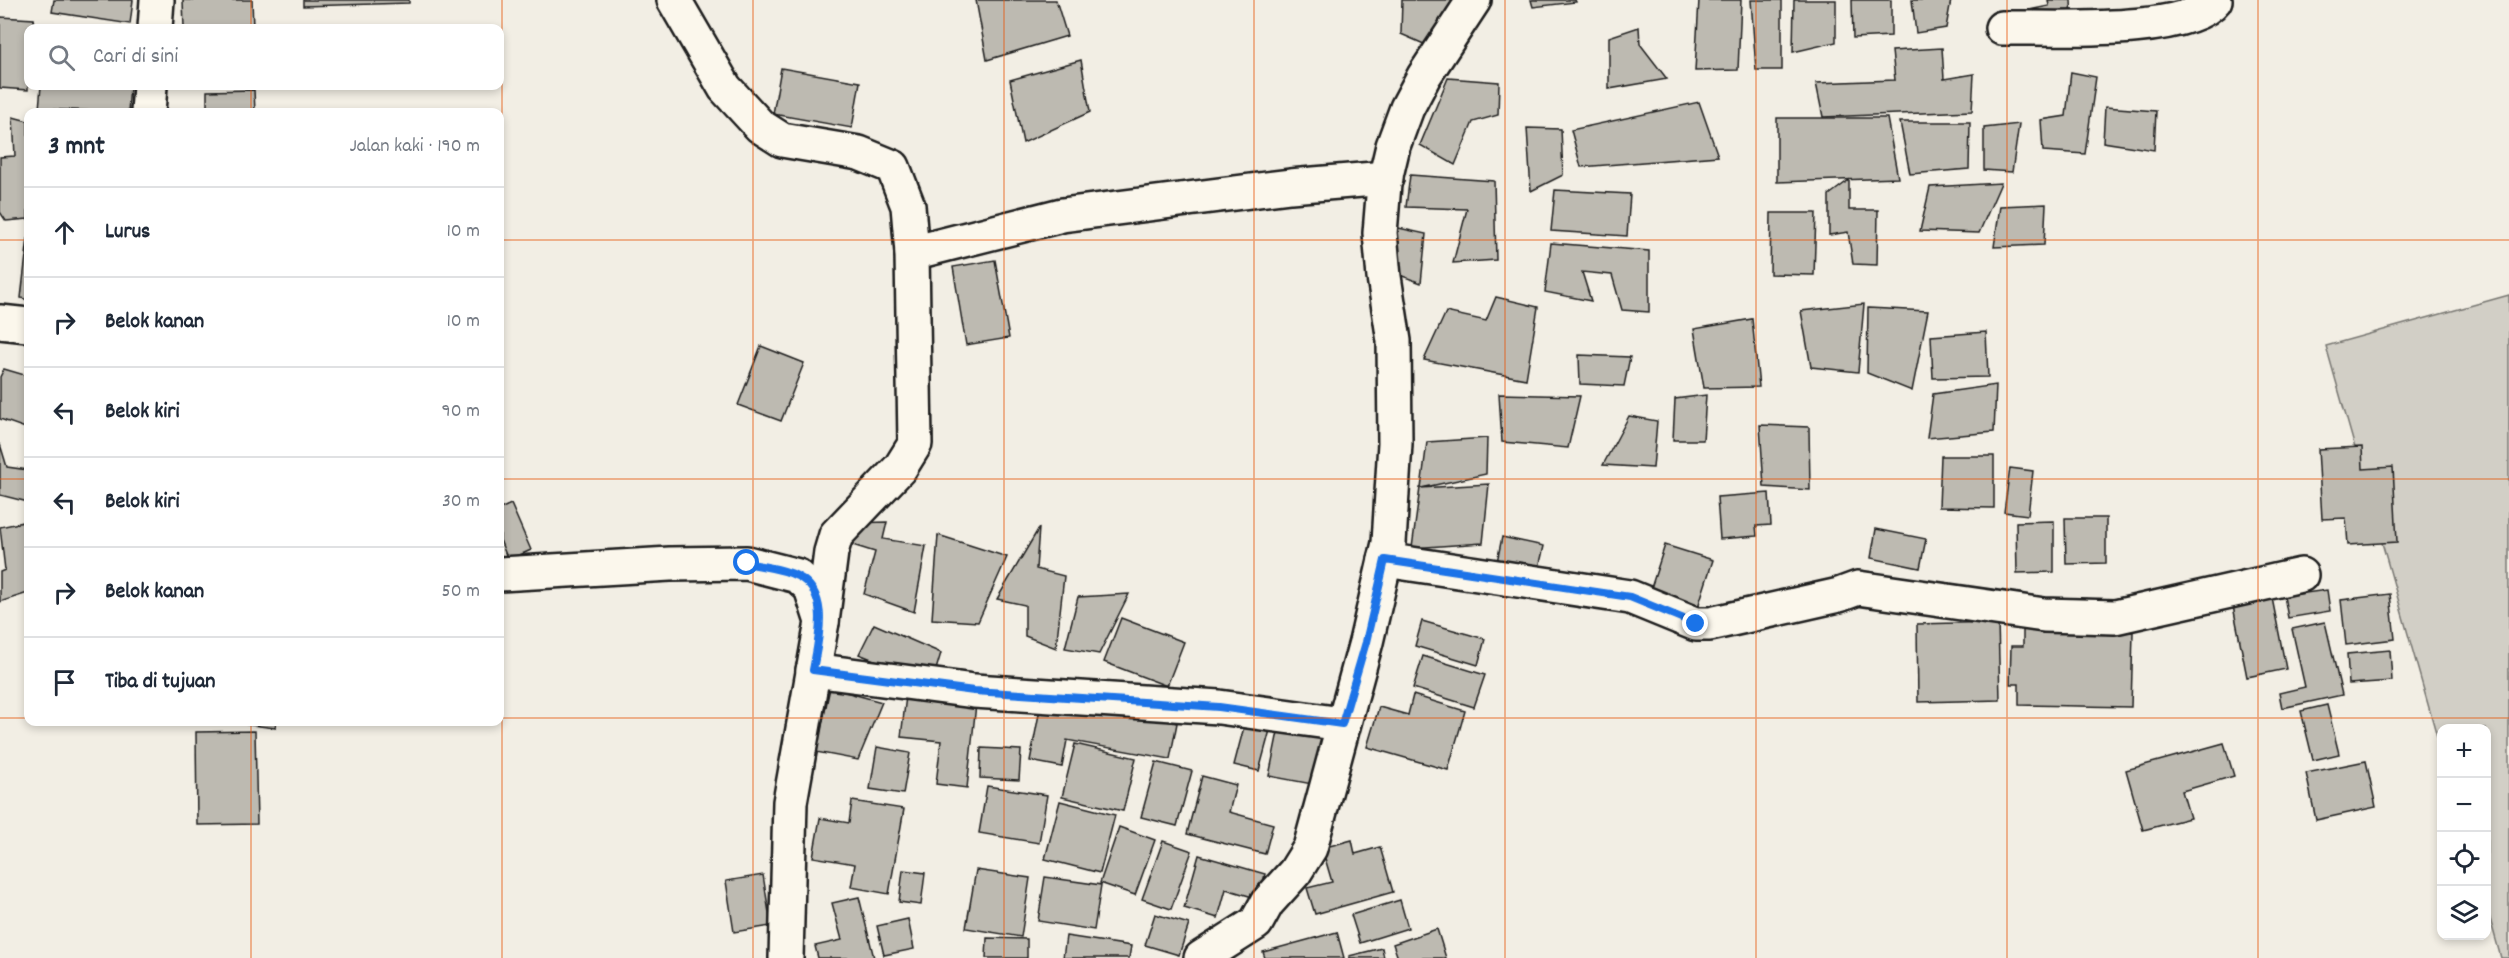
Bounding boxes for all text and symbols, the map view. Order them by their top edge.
search box [24,24,504,90]
icon: search [45,41,78,74]
text: Cari di sini [93,42,178,73]
text: 3 mnt [48,129,105,166]
text: Jalan kaki · 190 m [349,133,480,161]
icon: ahead [48,216,81,249]
text: Lurus [105,217,150,248]
text: 10 m [446,218,480,246]
icon: right [48,306,81,339]
text: Belok kanan [105,307,204,338]
text: 10 m [446,308,480,336]
icon: left [48,396,81,429]
text: Belok kiri [105,397,179,428]
text: 90 m [442,398,480,426]
icon: left [48,486,81,519]
text: Belok kiri [105,487,179,518]
text: 30 m [442,488,480,516]
route start [733,549,759,575]
icon: right [48,576,81,609]
text: Belok kanan [105,577,204,608]
text: 50 m [442,578,480,606]
route end [1682,610,1708,636]
icon: arrive [48,666,81,699]
text: Tiba di tujuan [105,667,215,698]
map controls [2437,724,2491,940]
button: + [2437,724,2491,778]
button: − [2437,778,2491,832]
button: locate [2437,832,2491,886]
button: layers [2437,886,2491,940]

